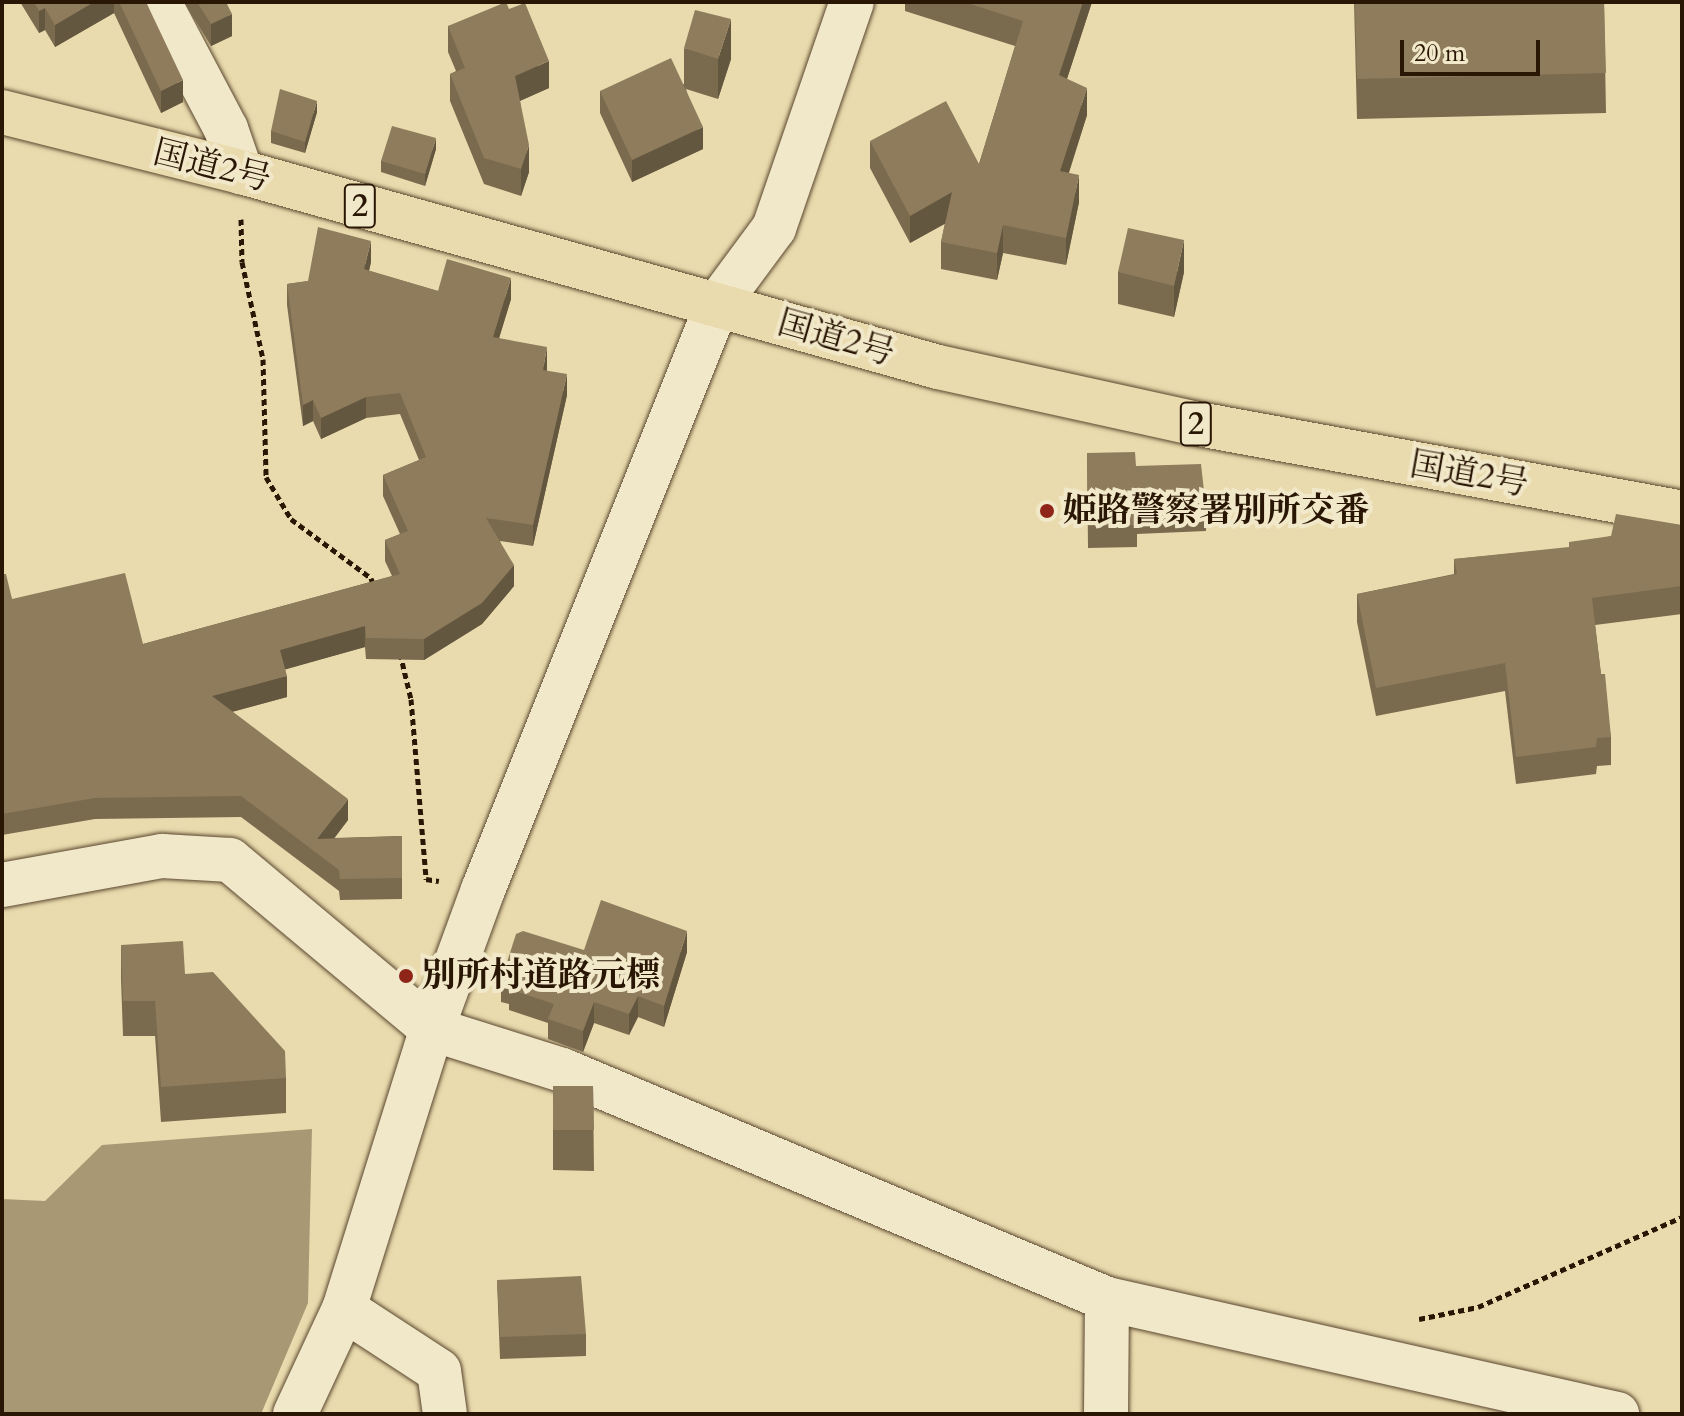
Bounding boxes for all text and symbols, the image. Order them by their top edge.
scale bar [1404,24,1544,74]
text: 20 m [1414,37,1465,70]
street label: 国道2号 [149,132,275,200]
road number: 2 [342,178,378,234]
street label: 国道2号 [773,302,899,374]
road number: 2 [1178,396,1214,452]
street label: 国道2号 [1407,444,1531,504]
place label: 姫路警察署別所交番 [1063,491,1369,531]
marker: 姫路警察署別所交番 [1038,502,1056,520]
place label: 別所村道路元標 [422,956,660,996]
marker: 別所村道路元標 [397,967,415,985]

